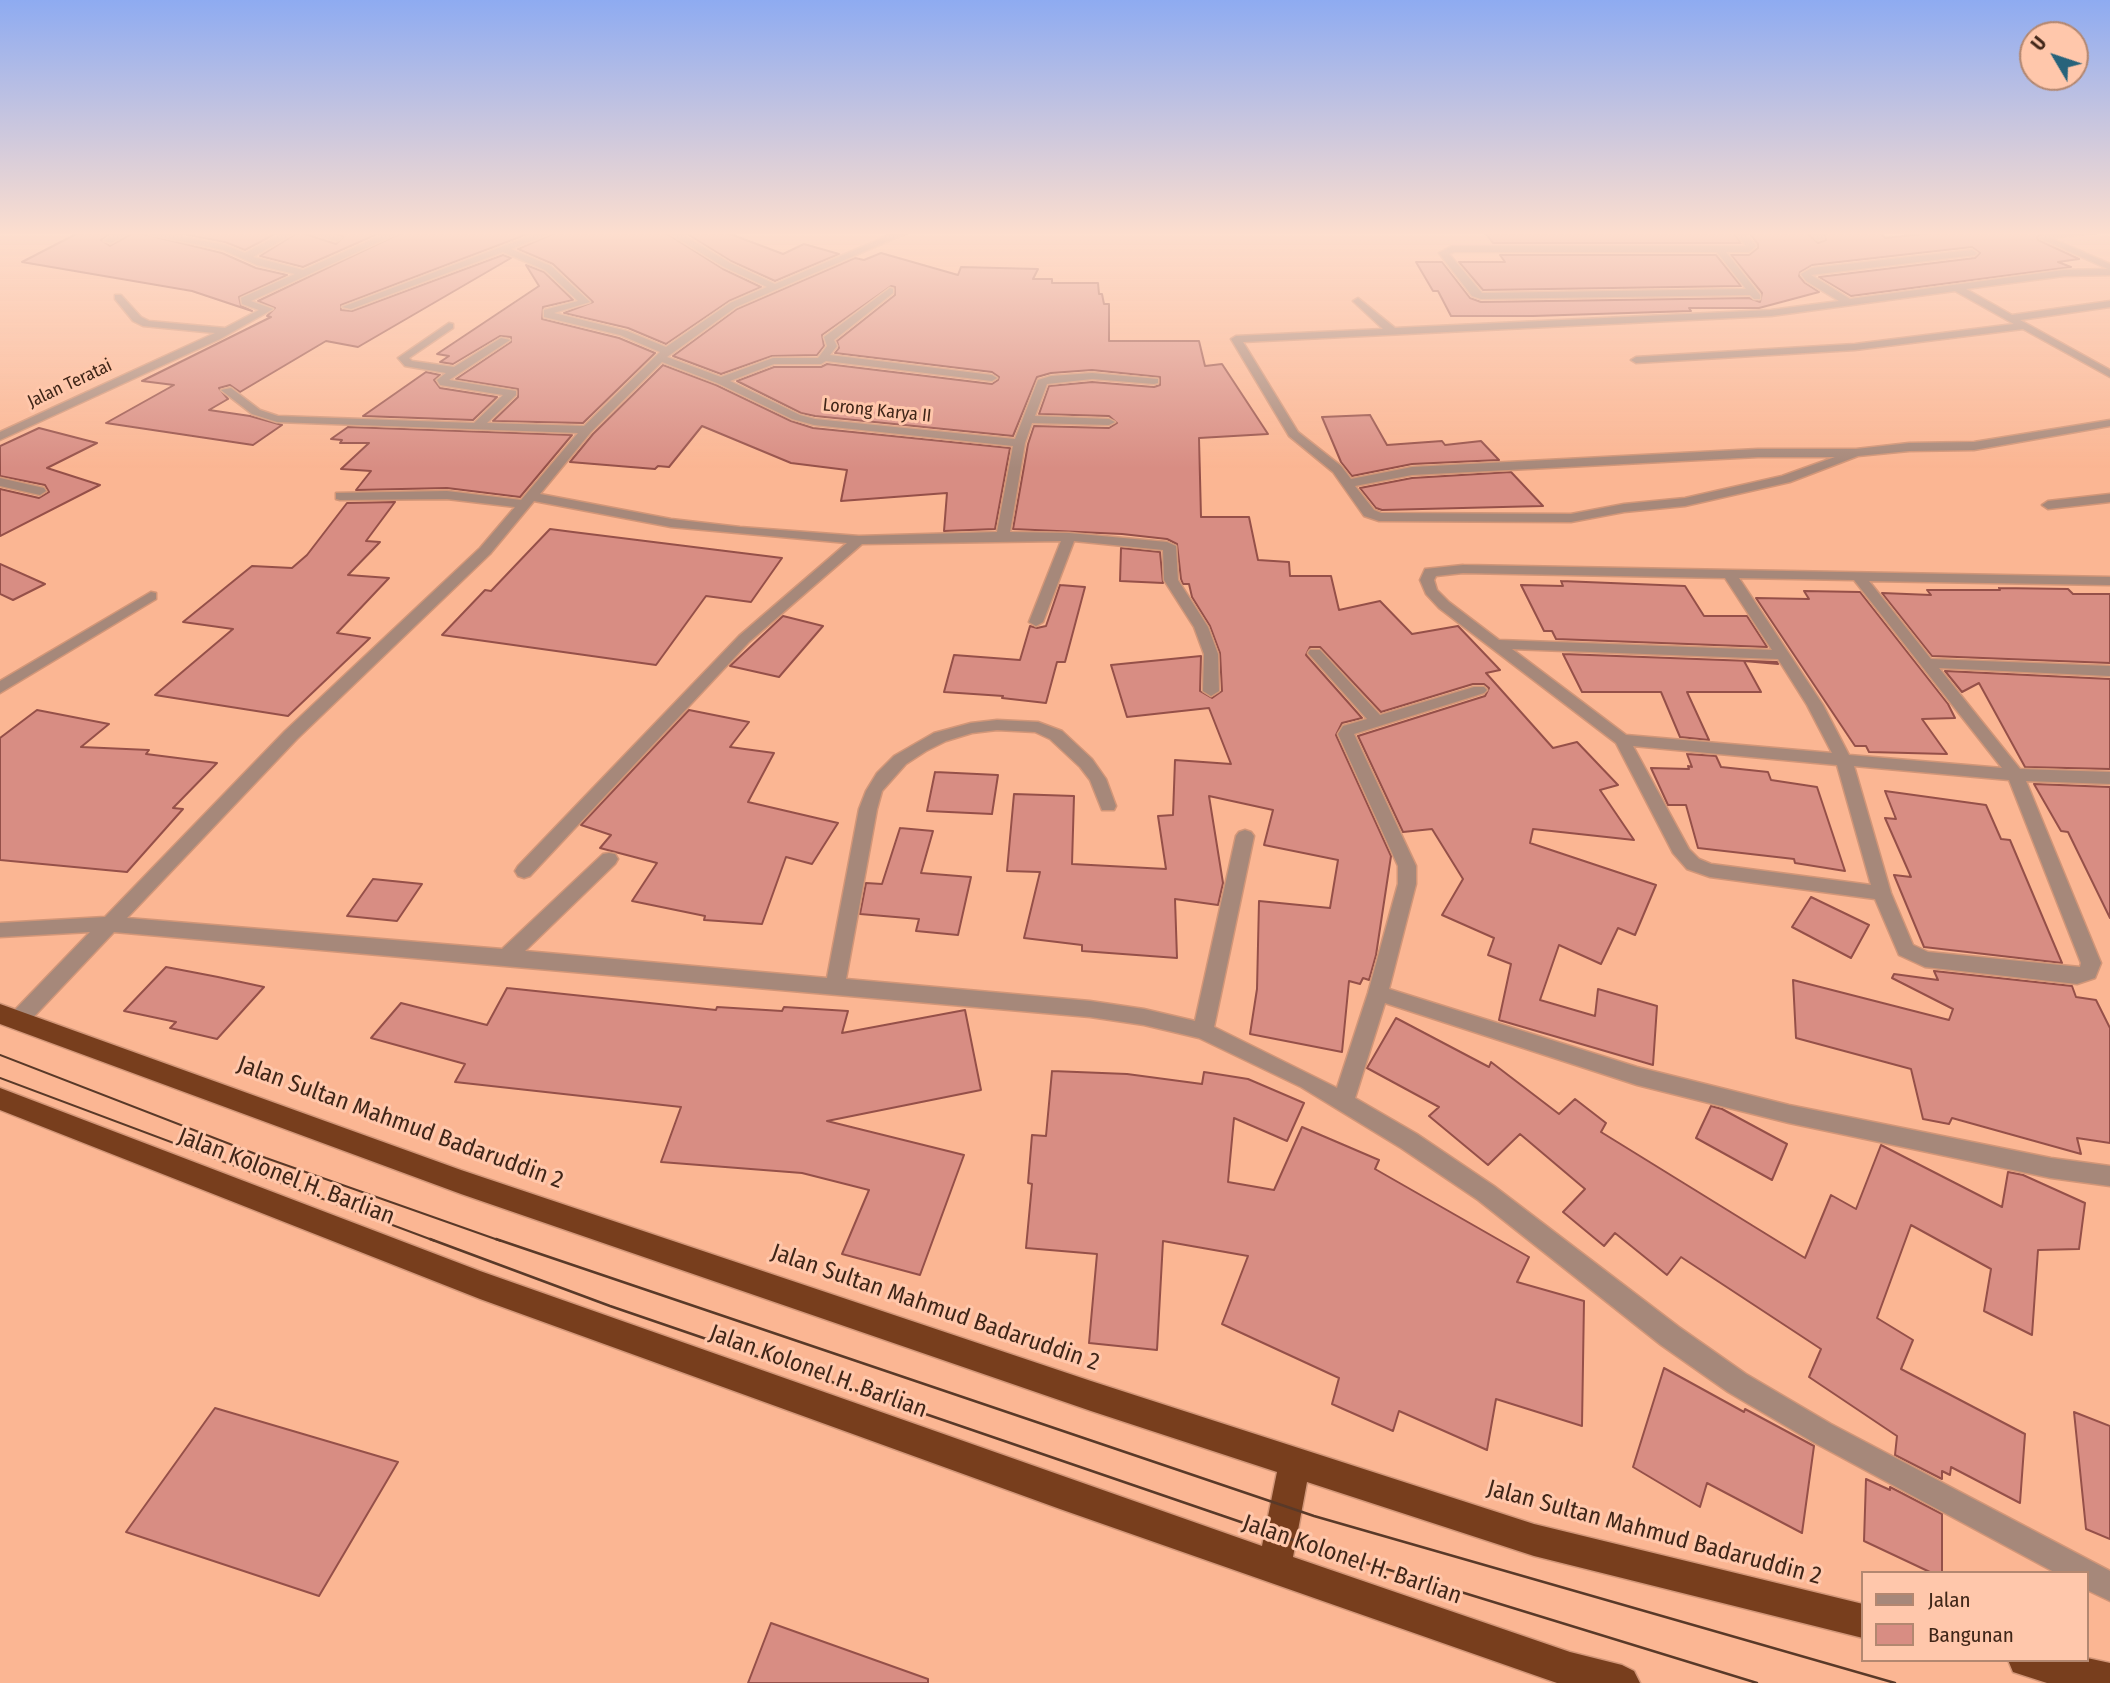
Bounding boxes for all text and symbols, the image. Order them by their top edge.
north arrow [2019,21,2089,91]
text: U [2026,32,2051,55]
street label: Jalan Teratai [24,355,116,413]
street label: Lorong Karya II [822,395,932,427]
street label: Jalan Sultan Mahmud Badaruddin 2 [233,1050,567,1196]
street label: Jalan Kolonel H. Barlian [173,1122,399,1232]
street label: Jalan Sultan Mahmud Badaruddin 2 [767,1238,1103,1378]
street label: Jalan Kolonel H. Barlian [705,1319,931,1425]
street label: Jalan Sultan Mahmud Badaruddin 2 [1484,1474,1824,1592]
street label: Jalan Kolonel H. Barlian [1239,1509,1465,1611]
legend [1862,1571,2089,1662]
text: Jalan [1928,1587,1971,1613]
text: Bangunan [1928,1622,2014,1648]

